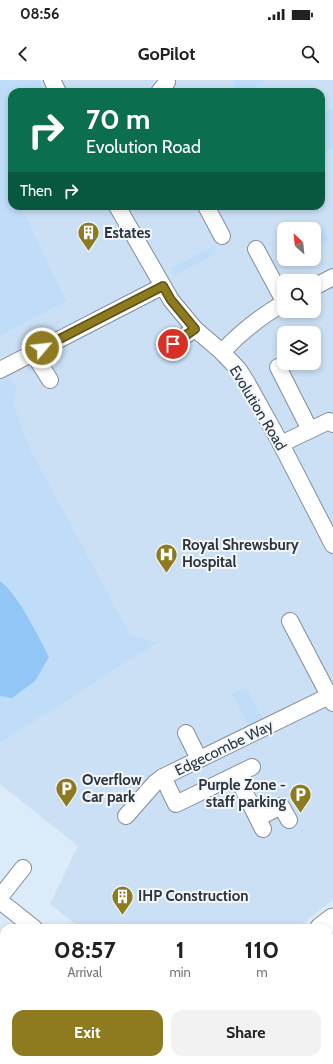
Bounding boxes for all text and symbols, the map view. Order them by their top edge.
text: 08:56 [20,5,59,23]
icon: back [12,43,34,65]
text: GoPilot [138,43,195,65]
icon: search [299,43,321,65]
text: 70 m [86,102,150,136]
icon: right [20,104,72,156]
text: Evolution Road [86,136,201,158]
icon: right [60,180,82,202]
text: Then [20,182,52,200]
building icon: Estates [75,220,101,253]
north arrow [277,222,321,266]
map controls [277,222,321,370]
place label: Estates [104,224,151,242]
button: search [277,274,321,318]
button: layers [277,326,321,370]
position arrow [21,327,63,369]
pin [156,327,190,361]
icon: arrive [162,333,184,355]
street label: Evolution Road [226,362,290,454]
place label: Royal Shrewsbury Hospital [182,536,300,571]
hospital icon: Royal Shrewsbury Hospital [153,541,179,574]
street label: Edgecombe Way [172,716,276,780]
place label: Overflow Car park [82,771,142,806]
parking icon: Overflow Car park [54,776,80,809]
place label: Purple Zone - staff parking [198,776,286,811]
parking icon: Purple Zone - staff parking [288,781,314,814]
building icon: IHP Construction [109,883,135,916]
place label: IHP Construction [138,887,248,905]
text: 08:57 [54,935,116,964]
text: 1 [176,935,185,964]
text: 110 [245,935,279,964]
text: Arrival [67,964,102,980]
text: min [169,964,191,980]
text: m [256,964,268,980]
button: Exit [12,1010,163,1056]
button: Share [171,1010,321,1056]

